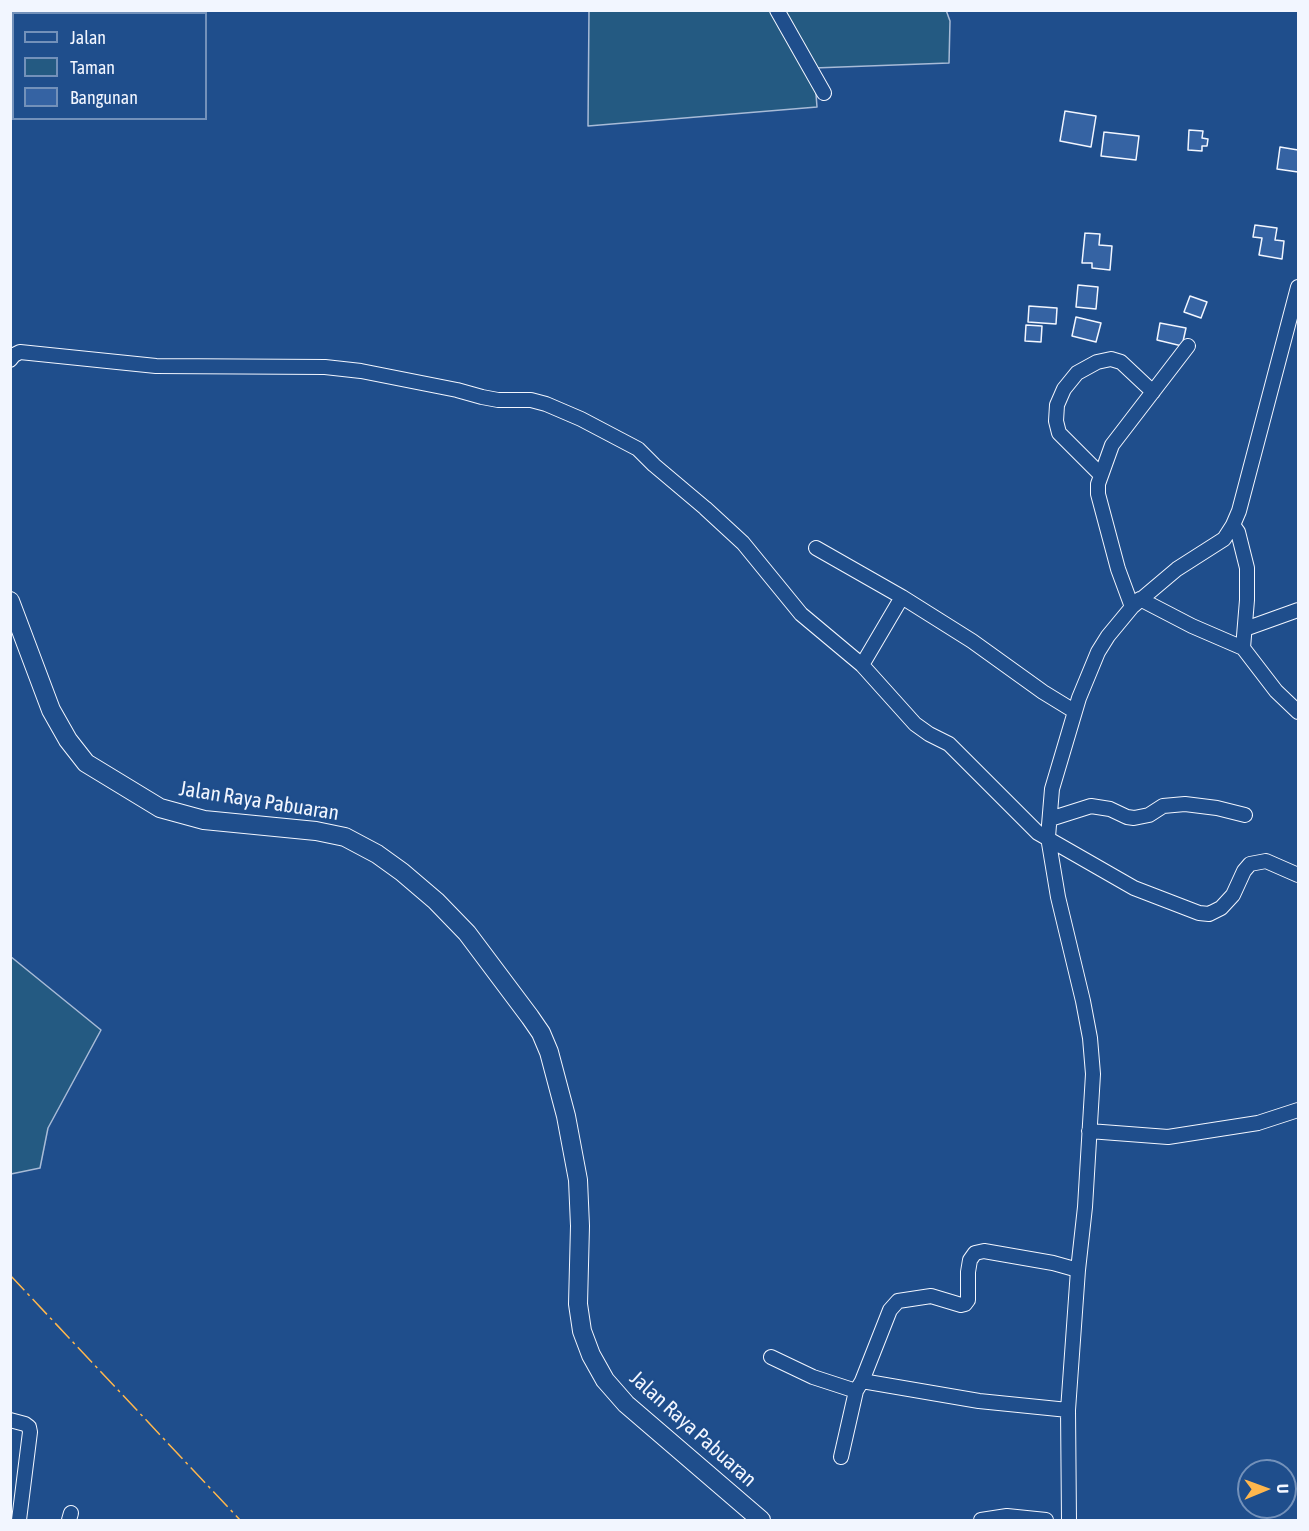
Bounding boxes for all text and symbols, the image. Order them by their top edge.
legend [12,12,207,120]
text: Jalan [70,27,106,48]
text: Taman [70,57,115,78]
text: Bangunan [70,87,138,108]
street label: Jalan Raya Pabuaran [177,776,341,826]
street label: Jalan Raya Pabuaran [625,1366,761,1492]
north arrow [1237,1459,1297,1519]
text: U [1274,1484,1292,1494]

